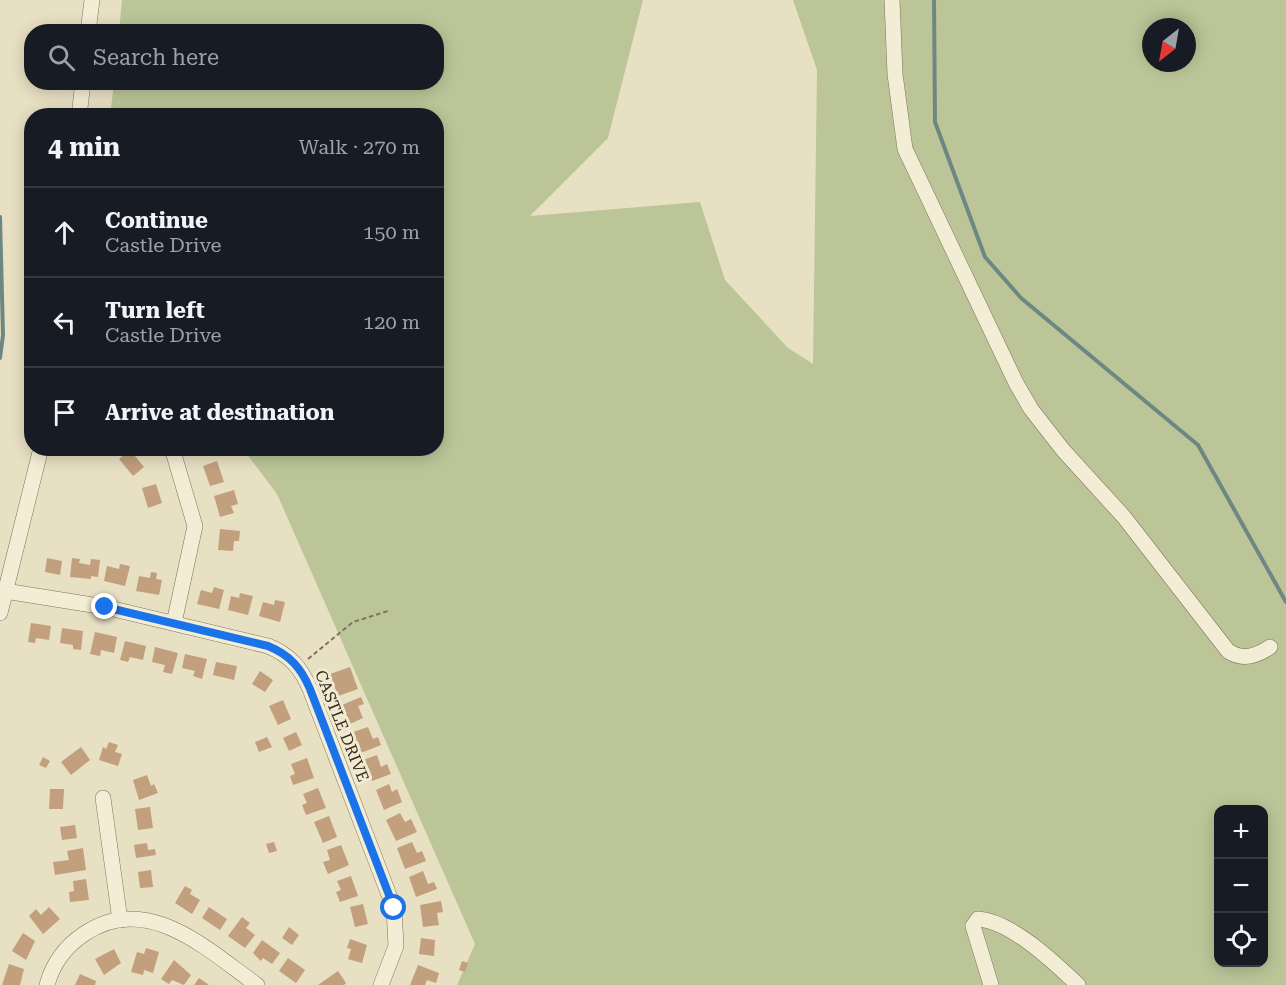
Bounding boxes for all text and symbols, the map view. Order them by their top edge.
north arrow [1142,18,1196,72]
search box [24,24,444,90]
icon: search [45,41,78,74]
text: Search here [93,45,219,70]
text: 4 min [48,132,120,162]
text: Walk · 270 m [299,135,420,159]
text: Continue [105,208,208,233]
icon: ahead [48,216,81,249]
text: 150 m [363,220,420,244]
text: Castle Drive [105,233,222,257]
text: Turn left [105,298,205,323]
icon: left [48,306,81,339]
text: 120 m [363,310,420,334]
text: Castle Drive [105,323,222,347]
icon: arrive [48,396,81,429]
text: Arrive at destination [105,400,334,425]
route end [91,593,117,619]
street label: CASTLE DRIVE [311,667,373,785]
map controls [1214,805,1268,967]
button: + [1214,805,1268,859]
button: − [1214,859,1268,913]
route start [380,894,406,920]
button: locate [1214,913,1268,967]

